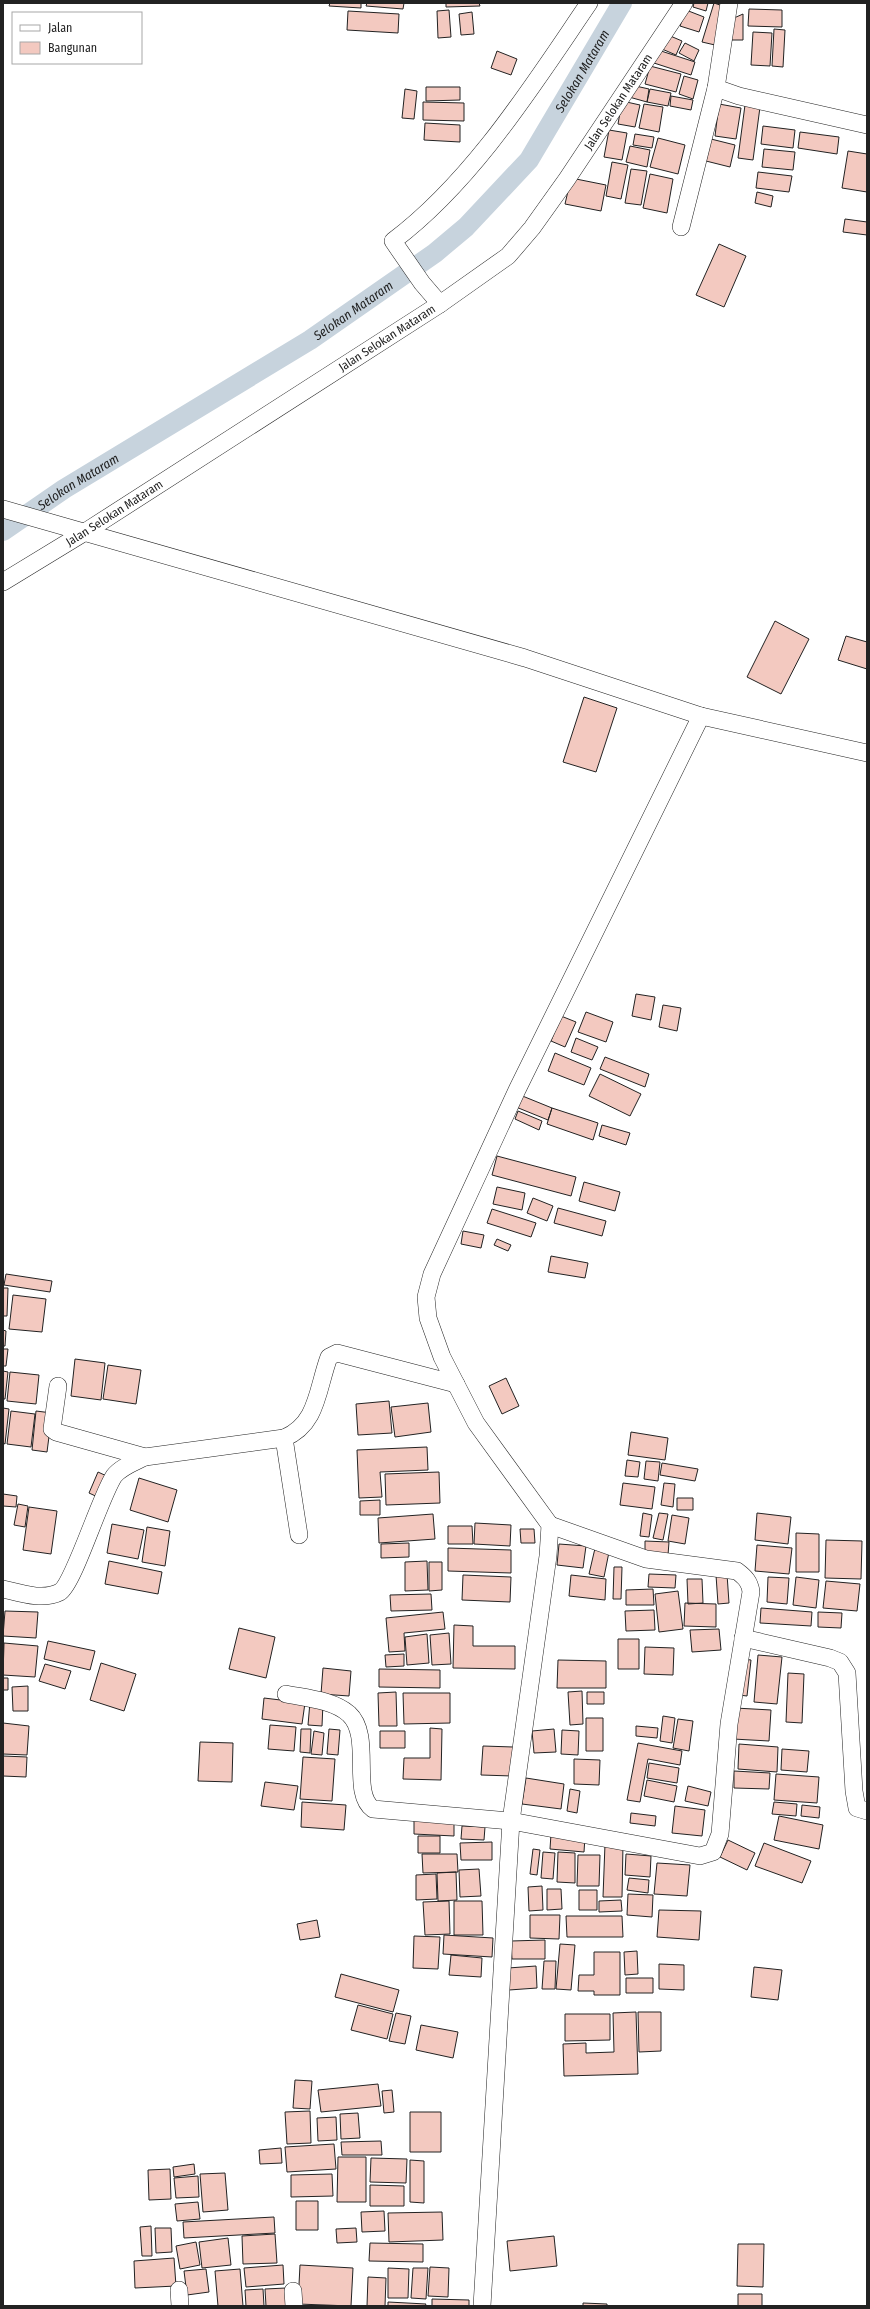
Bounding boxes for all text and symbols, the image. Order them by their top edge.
legend [12,12,142,64]
text: Jalan [48,21,72,35]
water label: Selokan Mataram [552,27,612,116]
text: Bangunan [48,41,97,55]
street label: Jalan Selokan Mataram [581,51,655,152]
water label: Selokan Mataram [310,278,396,344]
street label: Jalan Selokan Mataram [336,302,438,374]
water label: Selokan Mataram [34,451,122,514]
street label: Jalan Selokan Mataram [63,477,165,549]

